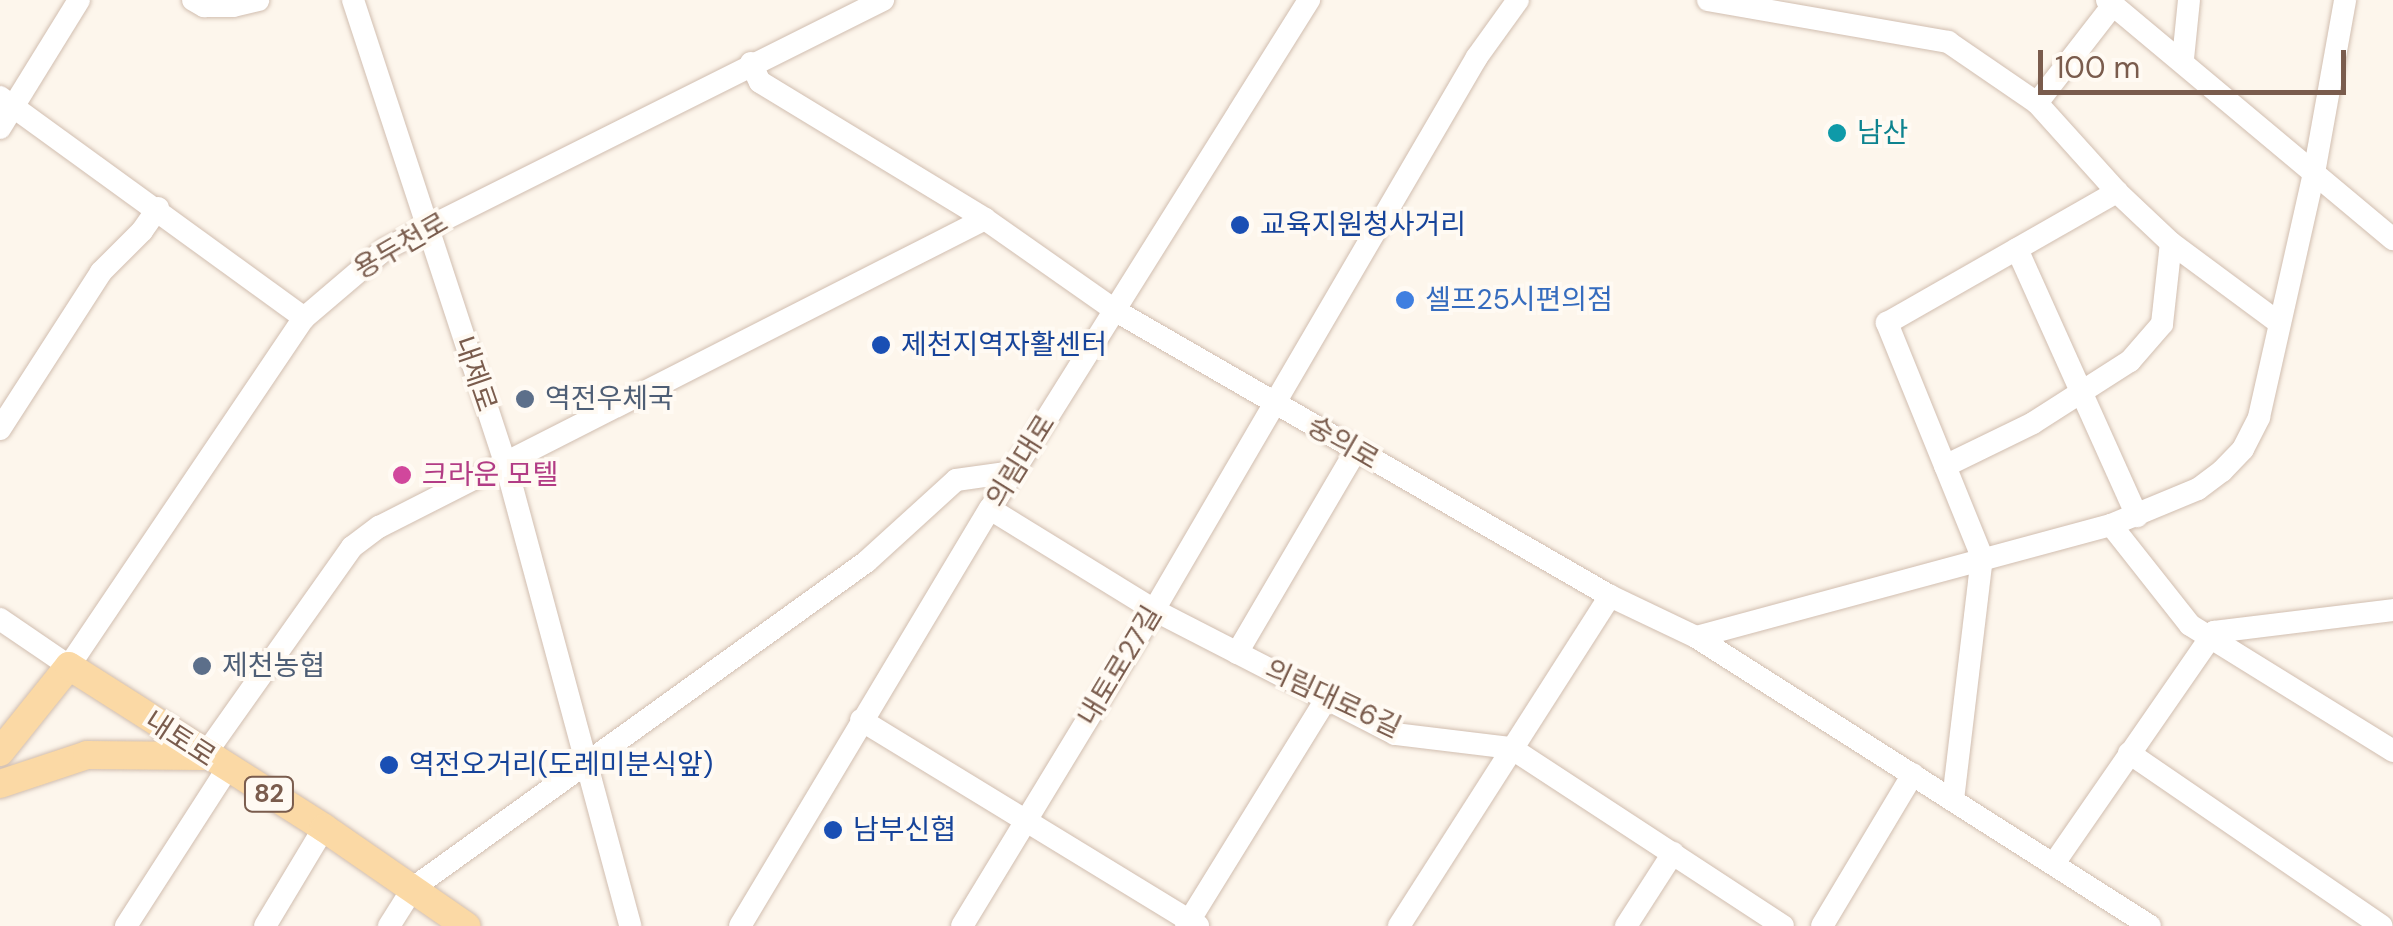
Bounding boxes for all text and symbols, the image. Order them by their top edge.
scale bar [2043,30,2350,92]
text: 100 m [2055,48,2140,87]
place label: 남산 [1857,116,1909,150]
marker: 남산 [1826,122,1848,144]
street label: 용두천로 [348,206,454,286]
place label: 교육지원청사거리 [1260,208,1466,242]
marker: 교육지원청사거리 [1229,214,1251,236]
place label: 셀프25시편의점 [1425,283,1613,317]
marker: 셀프25시편의점 [1394,289,1416,311]
place label: 제천지역자활센터 [901,328,1107,362]
street label: 내제로 [447,332,503,416]
marker: 제천지역자활센터 [870,334,892,356]
place label: 역전우체국 [545,382,674,416]
marker: 역전우체국 [514,388,536,410]
street label: 의림대로 [979,408,1063,514]
street label: 숭의로 [1301,409,1385,477]
place label: 크라운 모텔 [422,458,558,492]
marker: 크라운 모텔 [391,464,413,486]
street label: 내토로27길 [1071,600,1169,732]
place label: 제천농협 [222,649,325,683]
street label: 의림대로6길 [1260,653,1406,745]
marker: 제천농협 [191,655,213,677]
street label: 내토로 [138,704,222,774]
place label: 역전오거리(도레미분식앞) [409,748,713,782]
marker: 역전오거리(도레미분식앞) [378,754,400,776]
road number: 82 [242,774,296,814]
place label: 남부신협 [853,813,956,847]
marker: 남부신협 [822,819,844,841]

